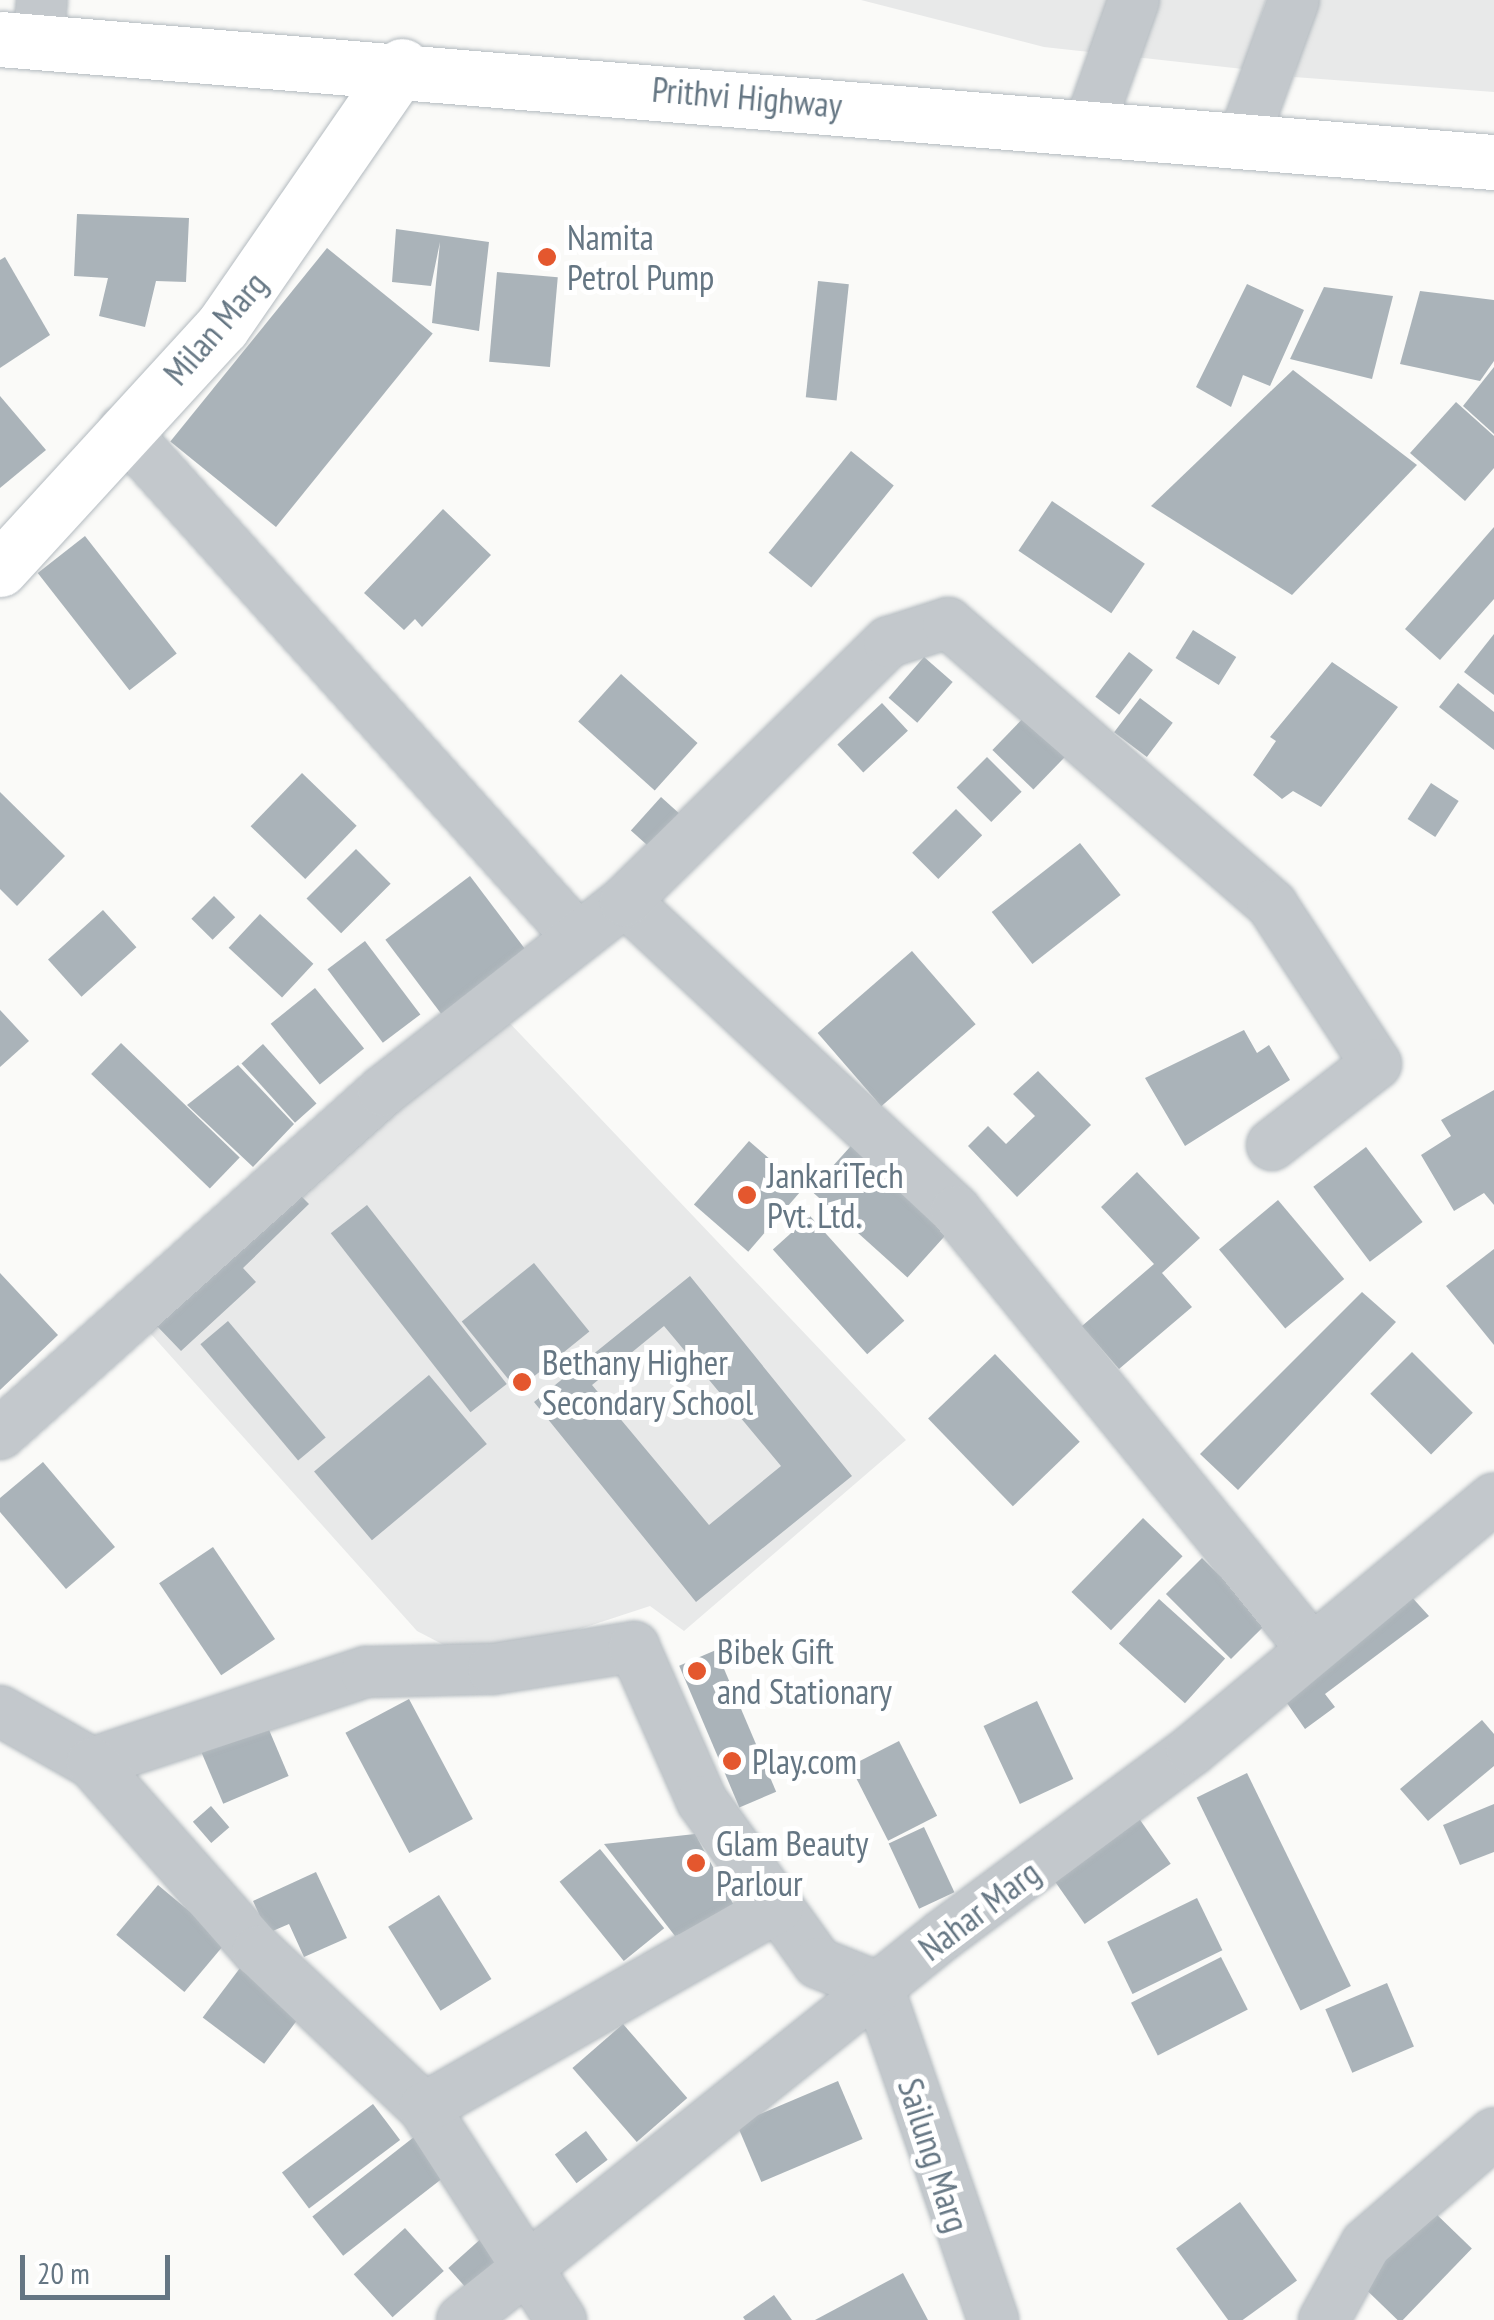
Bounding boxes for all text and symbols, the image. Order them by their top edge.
street label: Prithvi Highway [650,68,844,126]
place label: Namita Petrol Pump [567,216,714,298]
marker: Namita Petrol Pump [536,246,558,268]
street label: Milan Marg [155,263,275,393]
place label: JankariTech Pvt. Ltd. [767,1154,904,1236]
marker: JankariTech Pvt. Ltd. [736,1184,758,1206]
place label: Bethany Higher Secondary School [542,1341,754,1423]
marker: Bethany Higher Secondary School [511,1371,533,1393]
place label: Bibek Gift and Stationary [717,1630,892,1712]
marker: Bibek Gift and Stationary [686,1660,708,1682]
place label: Play.com [752,1740,857,1782]
marker: Play.com [721,1750,743,1772]
place label: Glam Beauty Parlour [716,1822,868,1904]
street label: Nahar Marg [910,1851,1048,1969]
marker: Glam Beauty Parlour [685,1852,707,1874]
street label: Sailung Marg [889,2073,979,2237]
scale bar [25,2235,175,2297]
text: 20 m [37,2253,90,2292]

